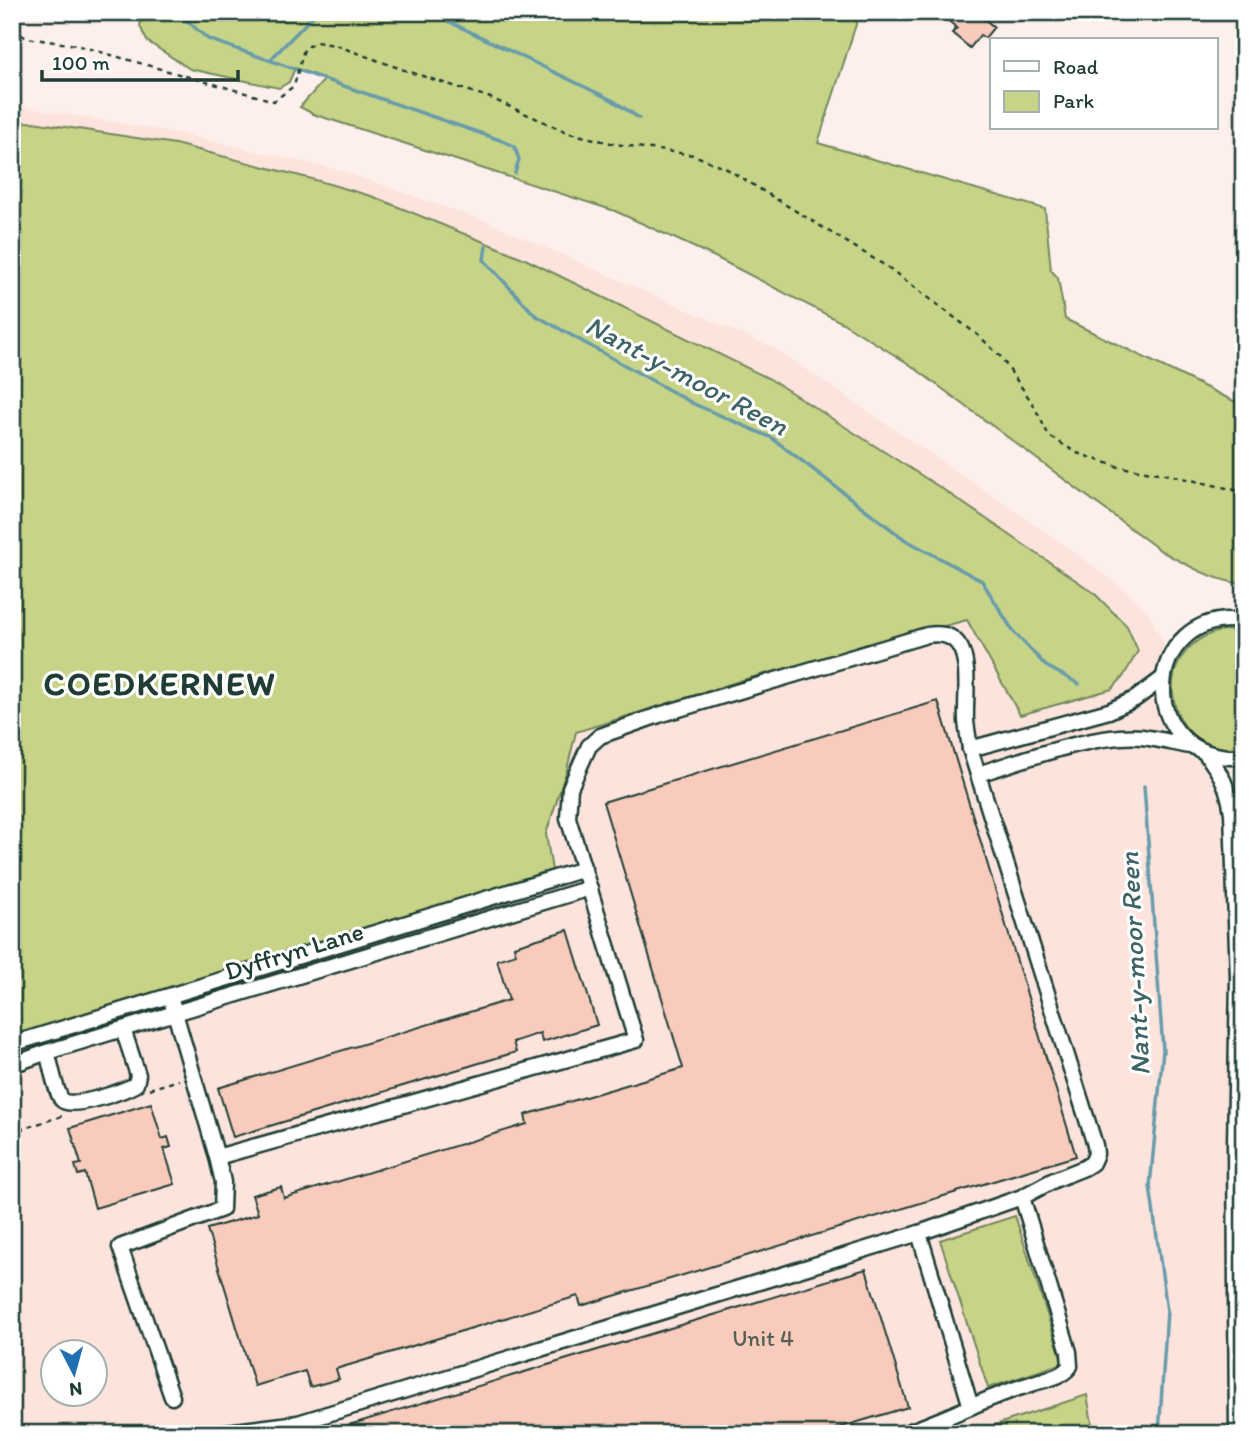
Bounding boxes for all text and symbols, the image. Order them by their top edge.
scale bar [42,38,238,82]
legend [990,38,1218,130]
text: 100 m [52,50,110,75]
text: Road [1053,54,1099,79]
text: Park [1053,88,1095,113]
water label: Nant-y-moor Reen [580,307,795,443]
district label: COEDKERNEW [43,664,277,703]
water label: Nant-y-moor Reen [1111,850,1157,1077]
street label: Dyffryn Lane [221,915,367,987]
house number: Unit 4 [732,1324,794,1352]
north arrow [38,1338,108,1408]
text: N [68,1377,83,1402]

